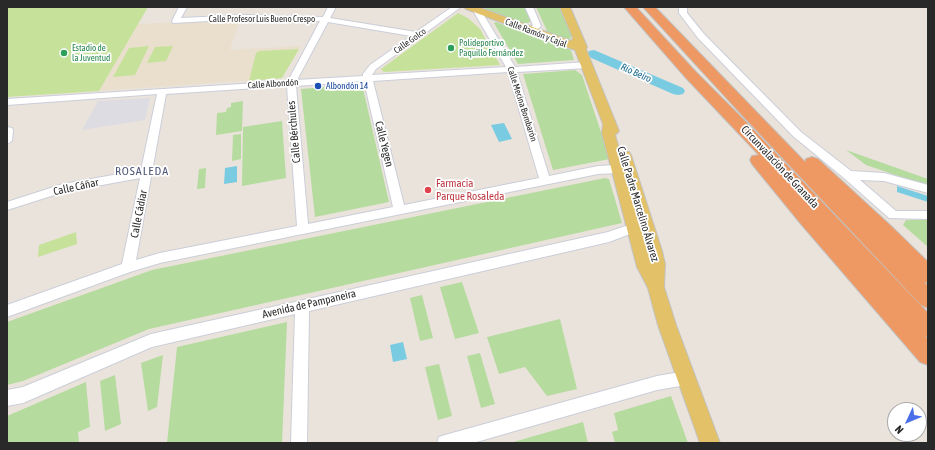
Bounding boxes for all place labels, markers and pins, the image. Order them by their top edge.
place label: Polideportivo Paquillo Fernández [459,38,523,59]
place label: Estadio de la Juventud [72,43,110,64]
marker: Polideportivo Paquillo Fernández [446,43,456,53]
marker: Estadio de la Juventud [59,48,69,58]
marker: Albondón 14 [313,81,323,91]
place label: Albondón 14 [326,81,368,91]
place label: Farmacia Parque Rosaleda [436,177,504,203]
marker: Farmacia Parque Rosaleda [423,185,433,195]

